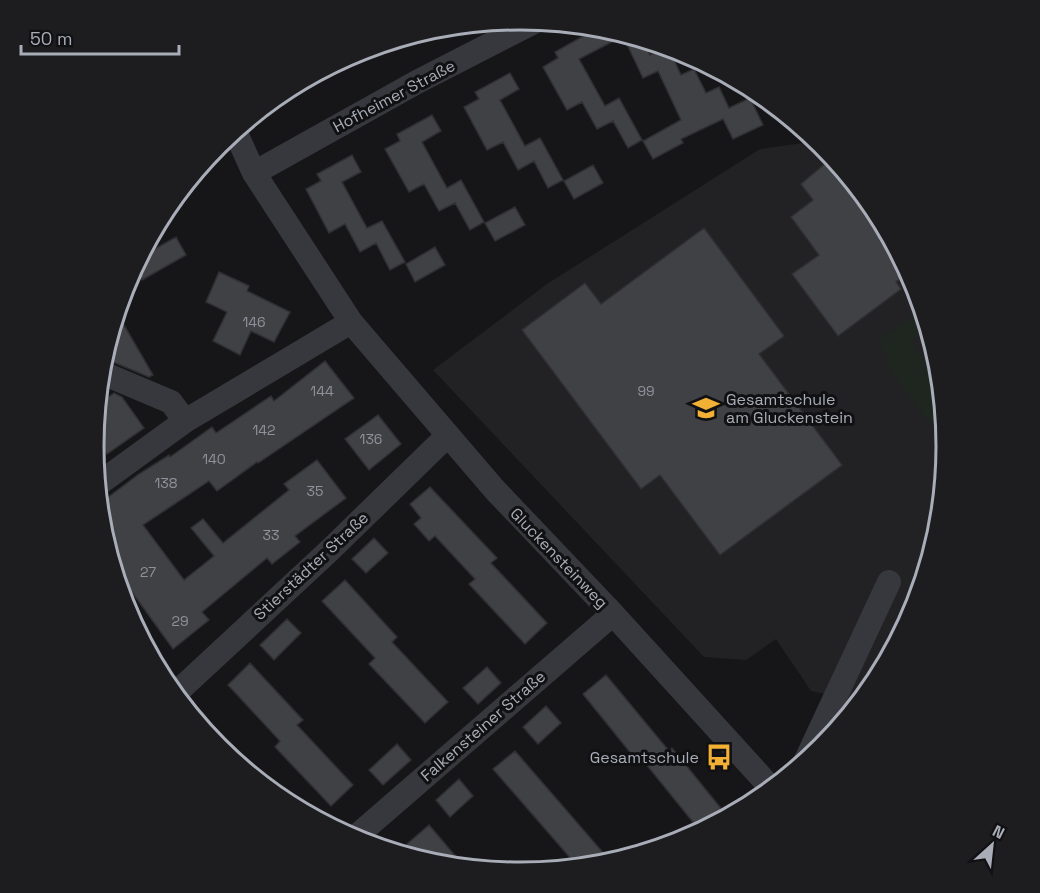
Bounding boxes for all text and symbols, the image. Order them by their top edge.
scale bar [21,18,178,56]
text: 50 m [30,27,72,50]
street label: Hofheimer Straße [329,55,459,137]
house number: 146 [242,313,266,331]
house number: 144 [310,382,334,400]
house number: 99 [637,382,655,400]
place label: Gesamtschule am Gluckenstein [726,389,853,428]
school or university icon: Gesamtschule am Gluckenstein [691,393,721,423]
house number: 142 [252,421,276,439]
house number: 136 [360,430,382,448]
house number: 140 [202,450,226,468]
house number: 138 [154,474,178,492]
house number: 35 [307,482,323,500]
street label: Gluckensteinweg [506,503,612,613]
street label: Stierstädter Straße [249,507,373,625]
house number: 33 [263,526,279,544]
house number: 27 [140,563,156,581]
house number: 29 [172,612,188,630]
street label: Falkensteiner Straße [416,666,550,786]
bus stop icon: Gesamtschule [704,742,734,772]
place label: Gesamtschule [590,747,699,768]
north arrow [962,815,1022,875]
text: N [989,820,1008,844]

